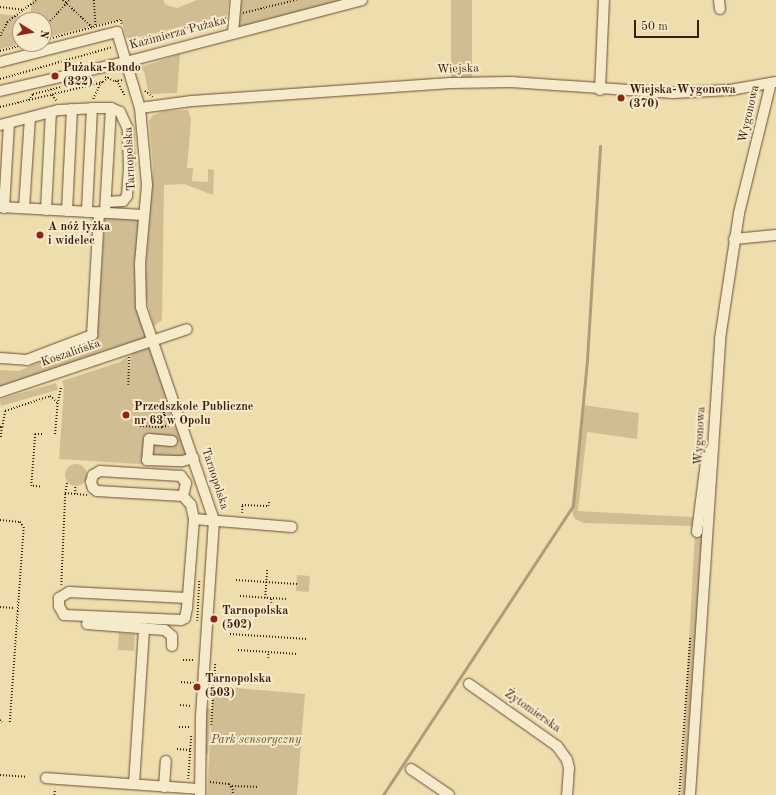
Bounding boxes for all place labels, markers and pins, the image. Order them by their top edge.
place label: Pużaka-Rondo (322) [63,62,141,90]
marker: Pużaka-Rondo (322) [50,71,60,81]
place label: Wiejska-Wygonowa (370) [629,84,736,112]
marker: Wiejska-Wygonowa (370) [616,93,626,103]
place label: A nóż łyżka i widelec [48,221,110,249]
marker: A nóż łyżka i widelec [35,230,45,240]
place label: Przedszkole Publiczne nr 63 w Opolu [134,401,254,429]
marker: Przedszkole Publiczne nr 63 w Opolu [121,410,131,420]
place label: Tarnopolska (502) [222,605,288,633]
marker: Tarnopolska (502) [209,614,219,624]
place label: Tarnopolska (503) [205,673,271,701]
marker: Tarnopolska (503) [192,682,202,692]

